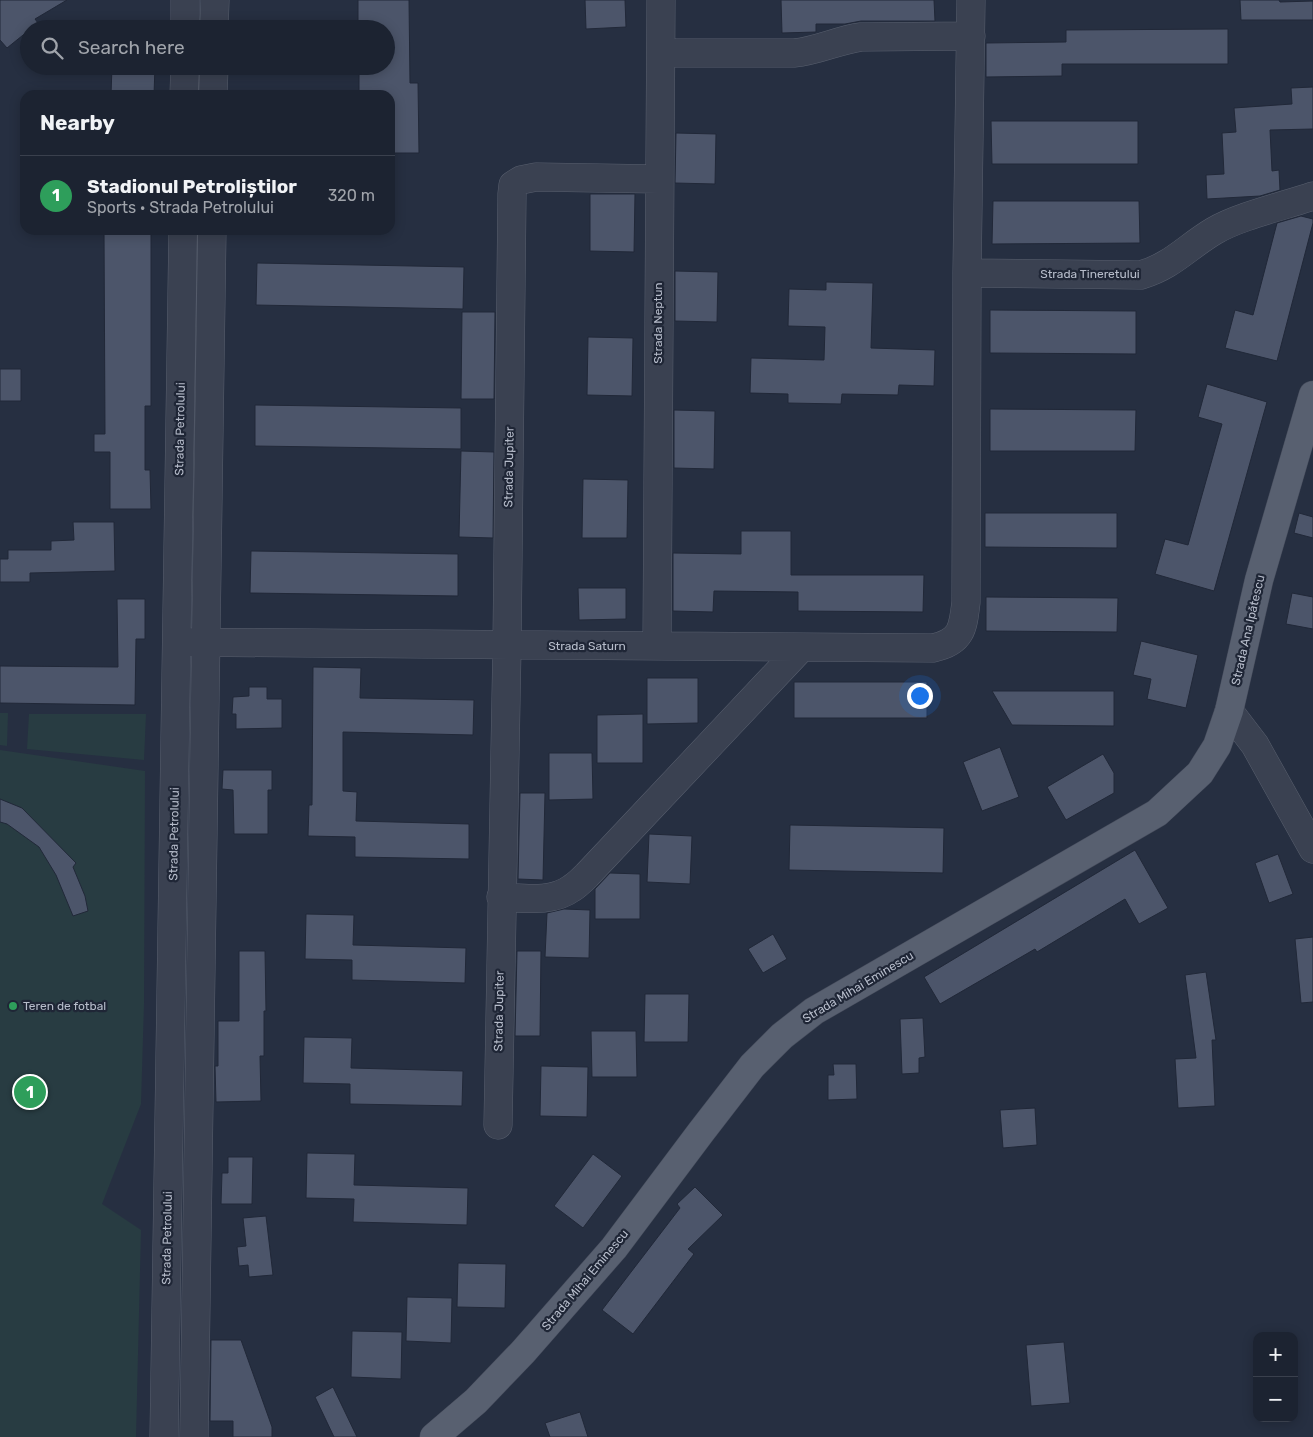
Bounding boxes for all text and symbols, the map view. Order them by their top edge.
search box [20,20,395,75]
icon: search [38,34,66,62]
text: Search here [78,36,185,59]
text: Nearby [40,110,115,135]
text: Stadionul Petroliștilor [87,175,297,198]
text: 1 [52,186,60,205]
text: 320 m [328,186,375,205]
text: Sports · Strada Petrolului [87,198,274,217]
street label: Strada Tineretului [1040,267,1140,281]
street label: Strada Neptun [651,282,665,364]
street label: Strada Petrolului [172,382,188,476]
street label: Strada Jupiter [501,426,517,507]
street label: Strada Ana Ipătescu [1228,573,1268,687]
street label: Strada Saturn [548,639,626,653]
your location [907,683,933,709]
street label: Strada Petrolului [166,787,182,881]
street label: Strada Mihai Eminescu [800,948,916,1026]
street label: Strada Jupiter [491,970,507,1051]
place label: Teren de fotbal [23,999,106,1013]
marker: Teren de fotbal [7,1000,19,1012]
pin: 1 [14,1073,46,1111]
street label: Strada Petrolului [159,1191,175,1285]
street label: Strada Mihai Eminescu [539,1227,631,1333]
map controls [1253,1332,1298,1422]
button: + [1253,1332,1298,1377]
button: − [1253,1377,1298,1422]

